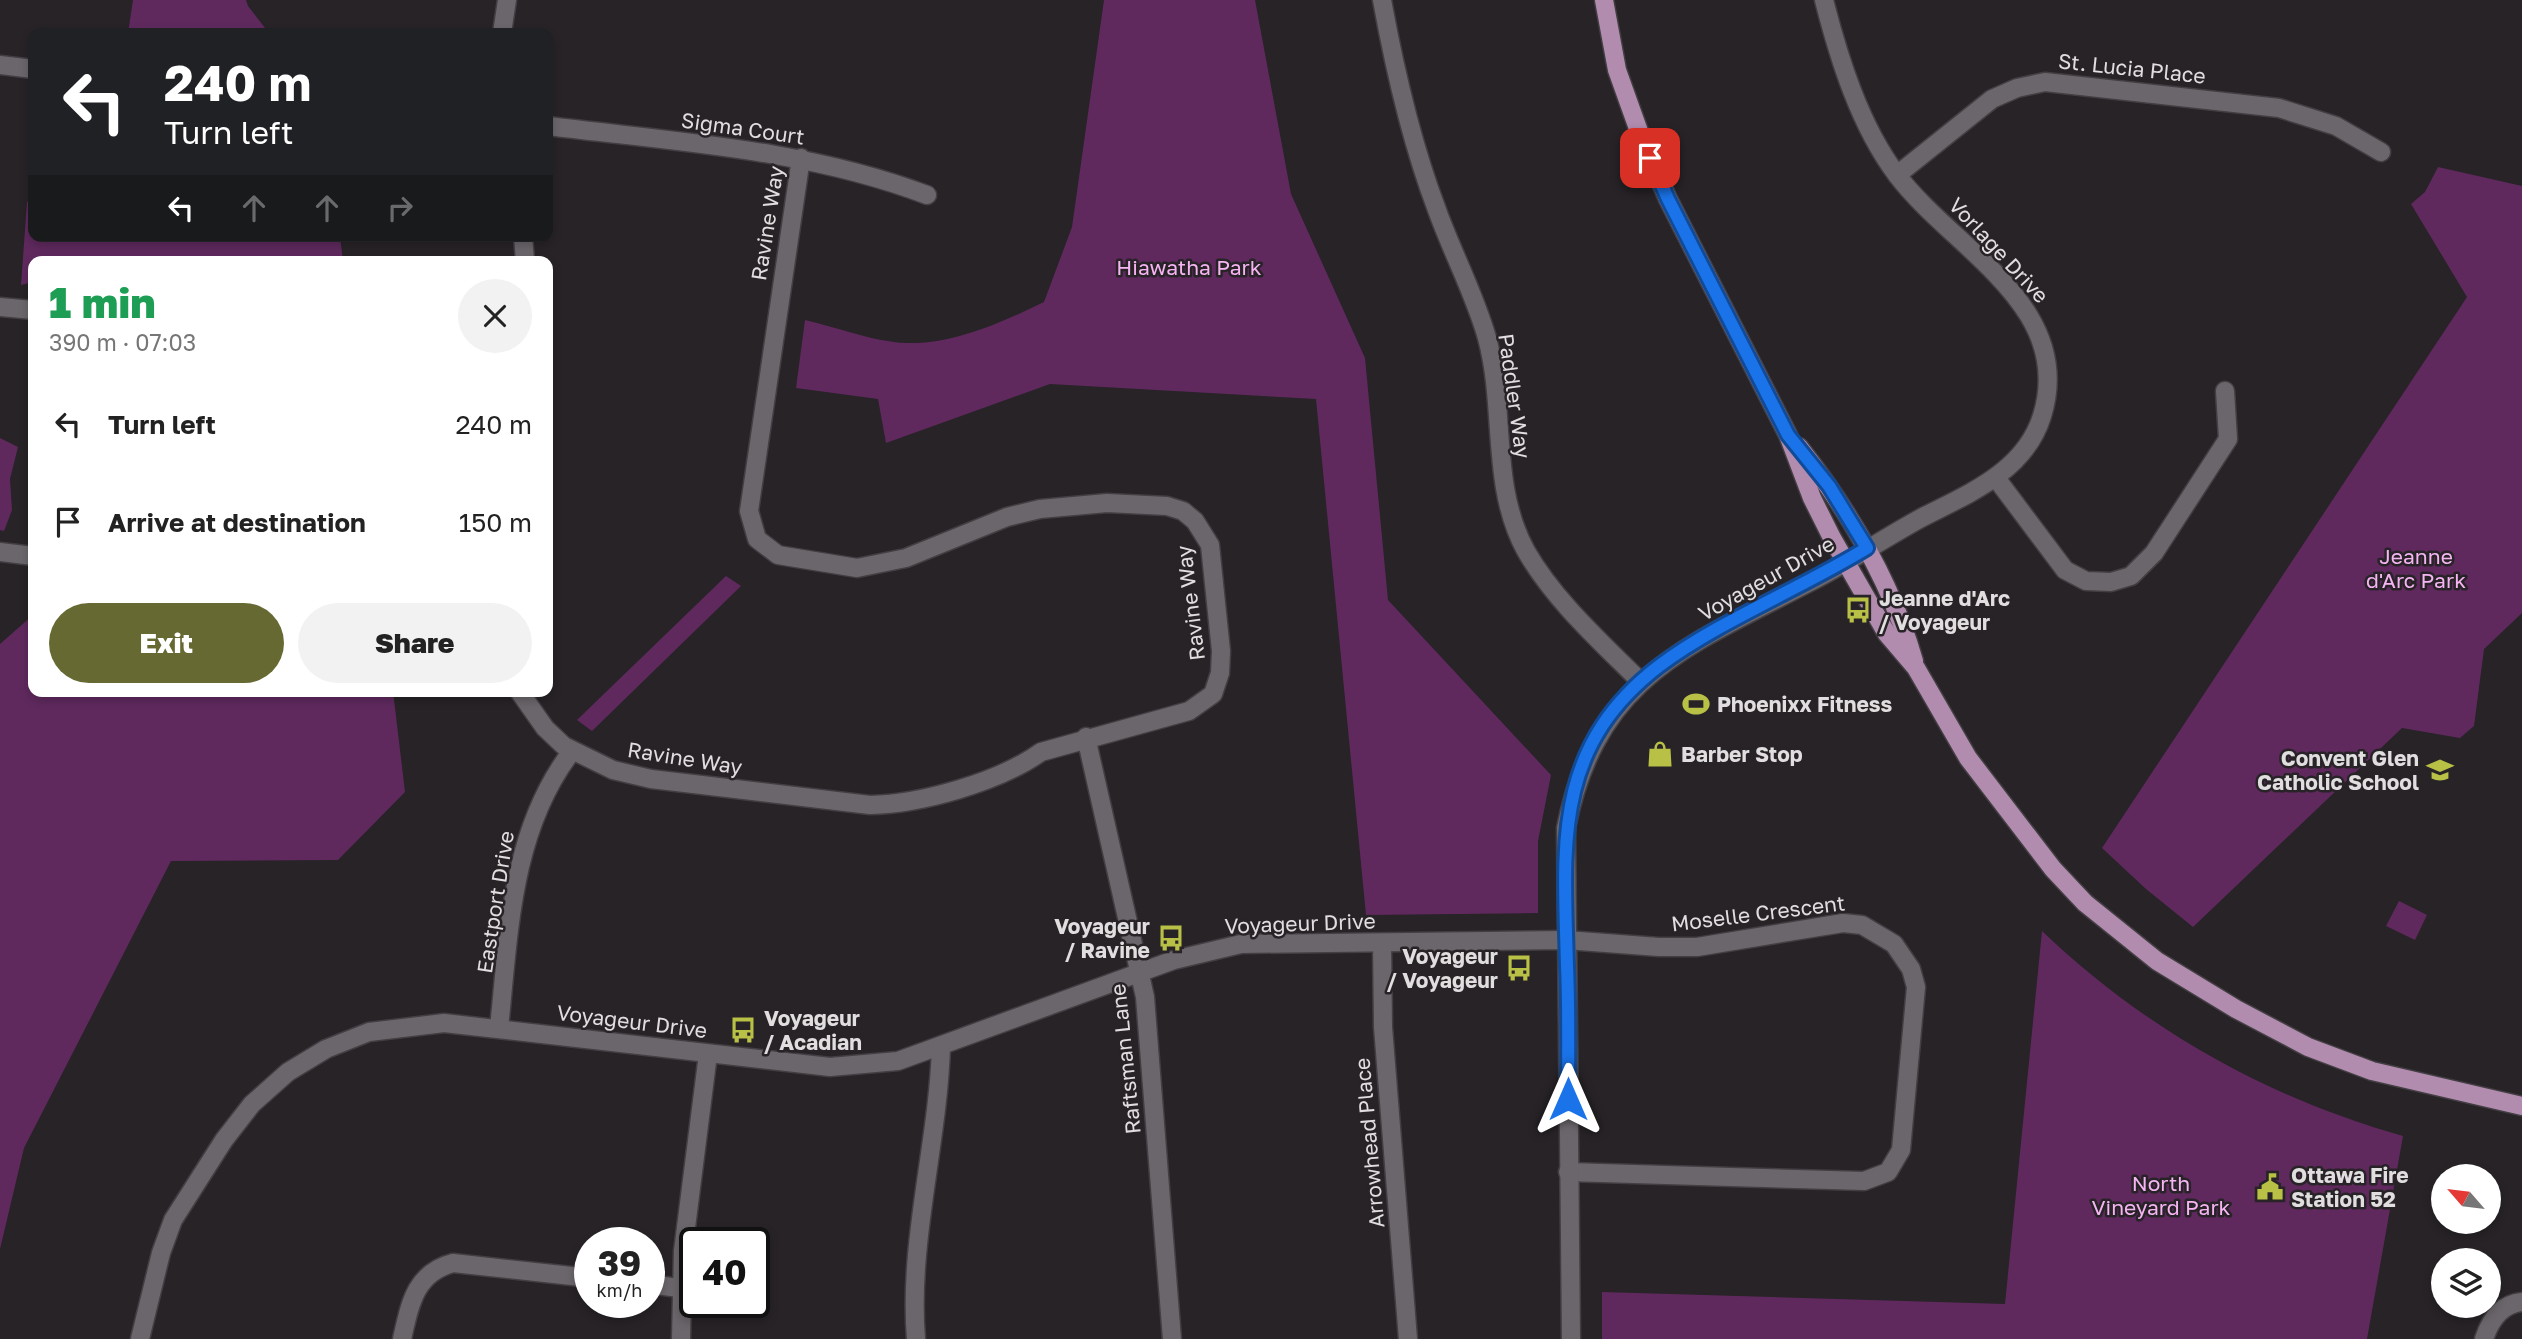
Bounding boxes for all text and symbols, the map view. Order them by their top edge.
street label: St. Lucia Place [2057,47,2207,89]
text: 240 m [164,53,312,112]
icon: left [49,56,140,147]
street label: Sigma Court [680,106,806,150]
text: Turn left [164,113,293,151]
pin [1620,128,1680,188]
icon: arrive [1631,139,1669,177]
street label: Ravine Way [745,164,789,282]
icon: left [162,189,200,227]
icon: ahead [235,189,273,227]
icon: ahead [308,189,346,227]
icon: right [381,189,419,227]
street label: Vorlage Drive [1944,192,2054,308]
park label: Hiawatha Park [1116,254,1262,280]
text: 1 min [49,277,156,327]
button: close [458,279,532,353]
text: 390 m · 07:03 [49,328,196,356]
street label: Paddler Way [1493,332,1537,460]
icon: left [49,405,87,443]
text: Turn left [108,409,216,440]
text: 240 m [455,409,532,440]
icon: arrive [49,503,87,541]
text: Arrive at destination [108,507,366,538]
text: 150 m [459,507,532,538]
street label: Voyageur Drive [1694,530,1838,626]
park label: Jeanne d'Arc Park [2366,543,2466,593]
street label: Ravine Way [1170,544,1210,662]
place label: Jeanne d'Arc / Voyageur [1879,585,2010,635]
bus stop icon: Jeanne d'Arc / Voyageur [1843,595,1873,625]
button: Exit [49,603,284,683]
button: Share [298,603,532,683]
sports icon: Phoenixx Fitness [1681,689,1711,719]
place label: Phoenixx Fitness [1717,691,1893,717]
street label: Ravine Way [626,736,744,780]
shop icon: Barber Stop [1645,739,1675,769]
place label: Barber Stop [1681,741,1803,767]
place label: Convent Glen Catholic School [2257,745,2419,795]
school or university icon: Convent Glen Catholic School [2425,755,2455,785]
street label: Eastport Drive [471,829,519,975]
street label: Moselle Crescent [1670,889,1846,937]
street label: Voyageur Drive [1224,907,1376,939]
place label: Voyageur / Ravine [1054,913,1150,963]
bus stop icon: Voyageur / Ravine [1156,923,1186,953]
place label: Voyageur / Voyageur [1387,943,1498,993]
bus stop icon: Voyageur / Voyageur [1504,953,1534,983]
street label: Raftsman Lane [1104,983,1146,1135]
street label: Voyageur Drive [555,999,709,1043]
place label: Voyageur / Acadian [764,1005,862,1055]
bus stop icon: Voyageur / Acadian [728,1015,758,1045]
street label: Arrowhead Place [1349,1057,1389,1229]
position arrow [1531,1062,1605,1136]
place label: Ottawa Fire Station 52 [2291,1162,2409,1212]
north arrow [2431,1164,2501,1234]
map controls [2431,1164,2501,1318]
park label: North Vineyard Park [2092,1170,2231,1220]
public building icon: Ottawa Fire Station 52 [2255,1172,2285,1202]
speed limit sign: 40 [679,1227,770,1318]
text: 39 [598,1242,641,1284]
button: layers [2431,1248,2501,1318]
text: km/h [597,1279,642,1301]

